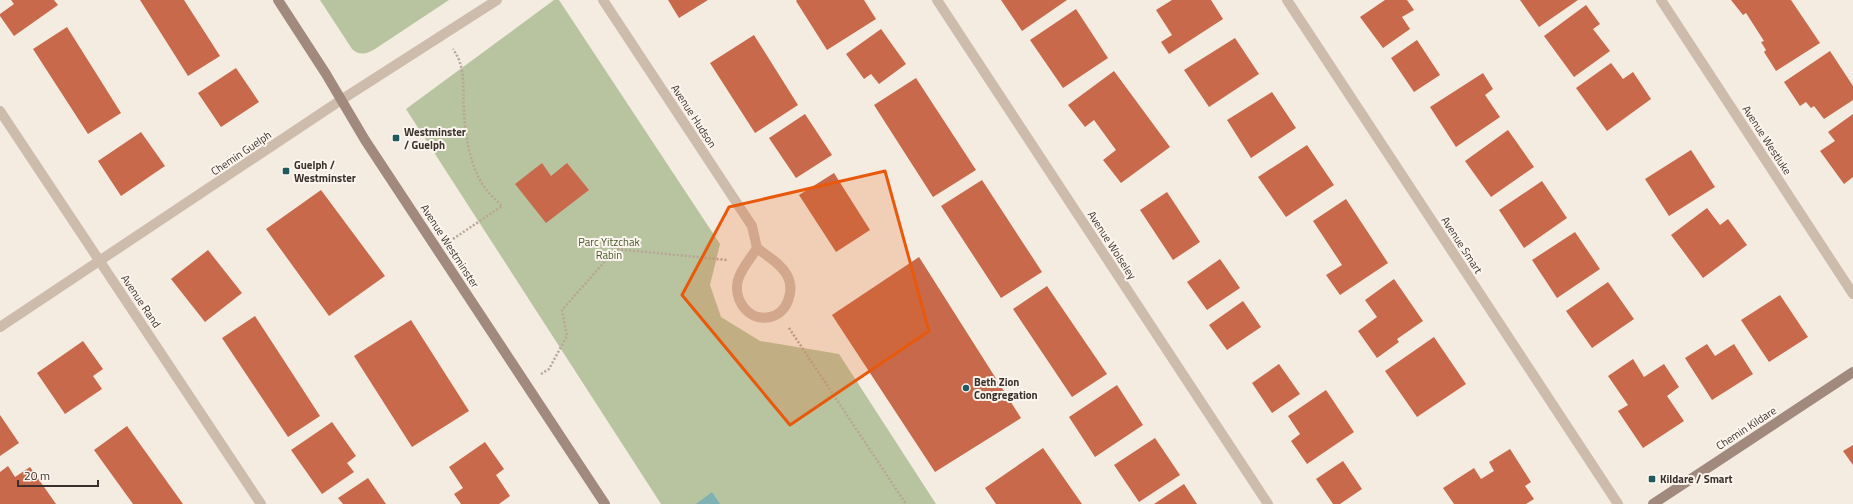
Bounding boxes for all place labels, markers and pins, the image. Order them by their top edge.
place label: Westminster / Guelph [404,124,466,153]
marker: Westminster / Guelph [391,133,401,143]
place label: Guelph / Westminster [294,157,356,186]
marker: Guelph / Westminster [281,166,291,176]
place label: Beth Zion Congregation [974,374,1038,403]
marker: Beth Zion Congregation [961,383,971,393]
place label: Kildare / Smart [1660,471,1733,487]
marker: Kildare / Smart [1647,474,1657,484]

